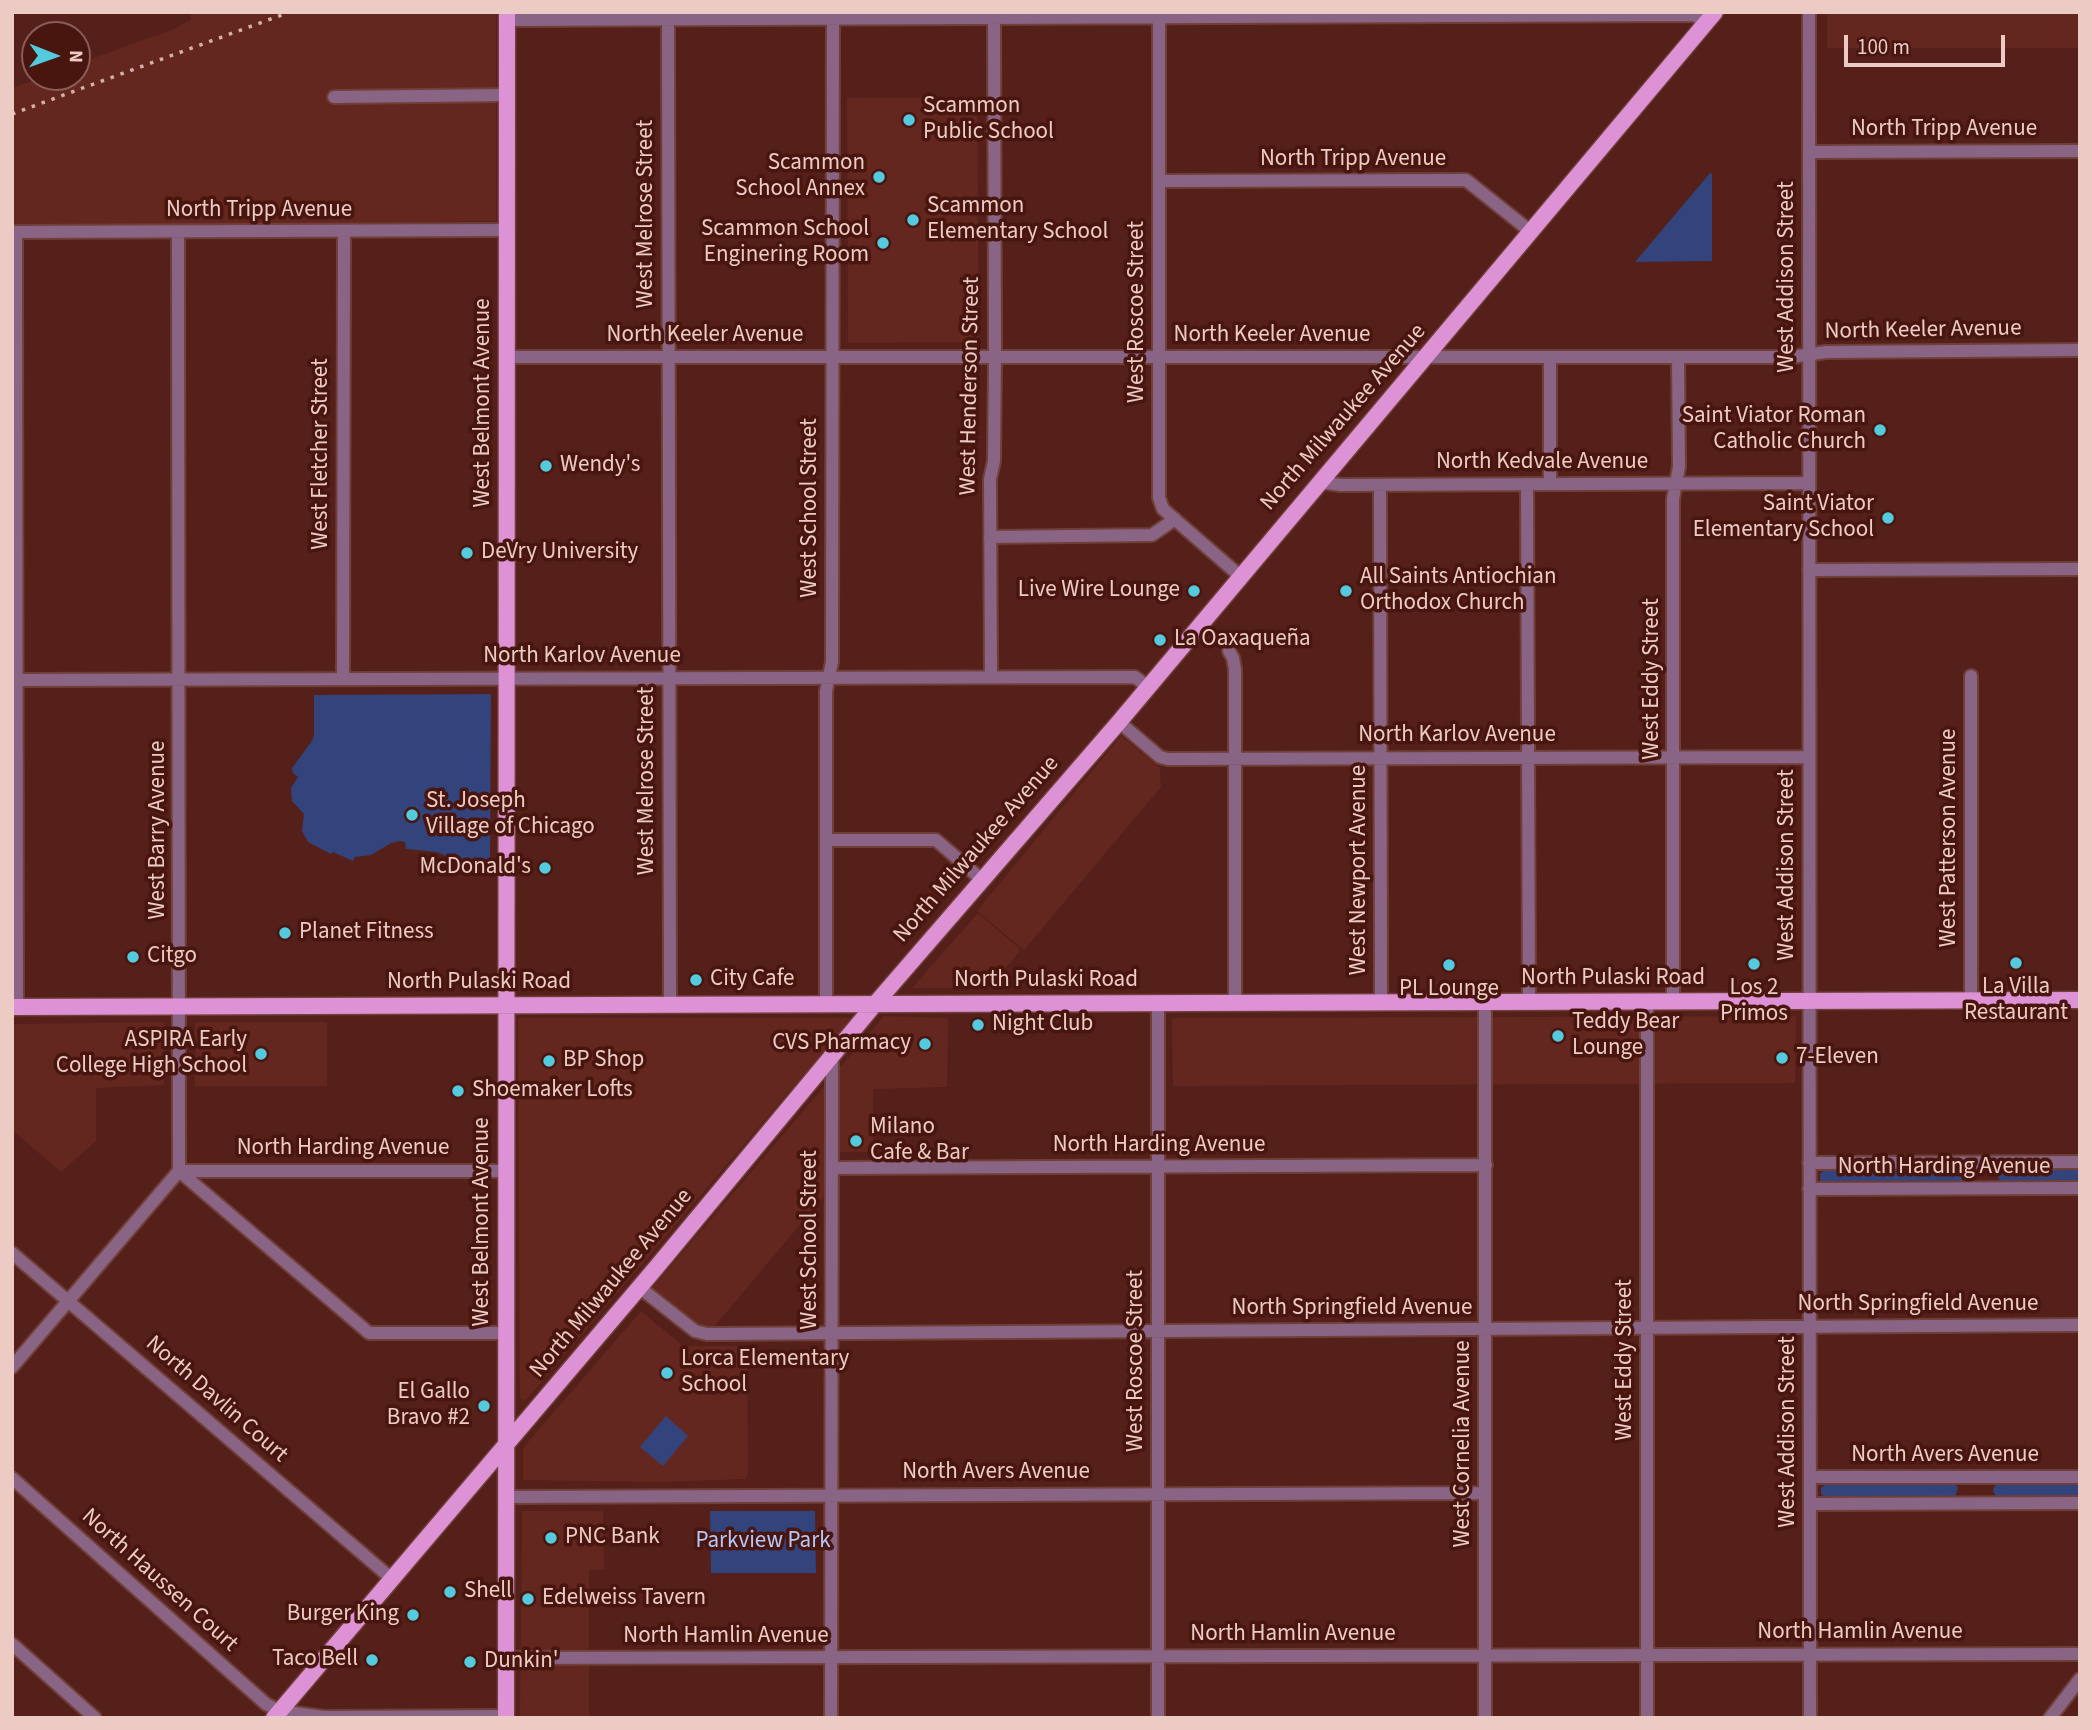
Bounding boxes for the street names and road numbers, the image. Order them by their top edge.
street label: North Tripp Avenue [1851,116,2037,144]
street label: West Melrose Street [633,120,661,308]
street label: North Tripp Avenue [1260,146,1446,174]
street label: West Addison Street [1774,181,1802,373]
street label: North Tripp Avenue [166,197,352,225]
street label: West Roscoe Street [1124,221,1152,403]
street label: West Henderson Street [955,276,987,496]
street label: West Belmont Avenue [470,298,498,508]
street label: North Keeler Avenue [1824,315,2022,347]
street label: North Milwaukee Avenue [1255,319,1433,517]
street label: North Keeler Avenue [607,322,803,350]
street label: North Keeler Avenue [1174,322,1370,350]
street label: West Fletcher Street [308,358,336,550]
street label: West School Street [797,418,825,598]
street label: North Kedvale Avenue [1436,449,1648,477]
street label: West Eddy Street [1639,598,1667,760]
street label: North Karlov Avenue [483,643,681,671]
street label: West Melrose Street [634,687,662,875]
street label: North Karlov Avenue [1358,722,1556,750]
street label: West Patterson Avenue [1936,729,1964,947]
street label: West Barry Avenue [145,741,173,919]
street label: North Milwaukee Avenue [888,751,1066,949]
street label: West Newport Avenue [1346,765,1374,975]
street label: West Addison Street [1774,769,1802,961]
street label: North Pulaski Road [1521,965,1705,993]
street label: North Pulaski Road [954,967,1138,995]
street label: North Pulaski Road [387,969,571,997]
street label: West Belmont Avenue [469,1117,497,1327]
street label: North Harding Avenue [1053,1132,1265,1160]
street label: North Harding Avenue [237,1135,449,1163]
street label: West School Street [797,1150,825,1330]
street label: North Harding Avenue [1838,1154,2050,1182]
street label: North Milwaukee Avenue [525,1184,699,1384]
street label: West Roscoe Street [1123,1270,1151,1452]
street label: West Eddy Street [1612,1279,1640,1441]
street label: North Springfield Avenue [1798,1291,2038,1319]
street label: North Springfield Avenue [1232,1295,1472,1323]
street label: North Davlin Court [139,1331,293,1469]
street label: West Addison Street [1775,1336,1803,1528]
street label: West Cornelia Avenue [1450,1340,1478,1548]
street label: North Avers Avenue [1851,1442,2039,1470]
street label: North Avers Avenue [902,1459,1090,1487]
street label: North Haussen Court [75,1503,243,1659]
street label: North Hamlin Avenue [1757,1619,1963,1647]
street label: North Hamlin Avenue [1190,1621,1396,1649]
street label: North Hamlin Avenue [623,1623,829,1651]

